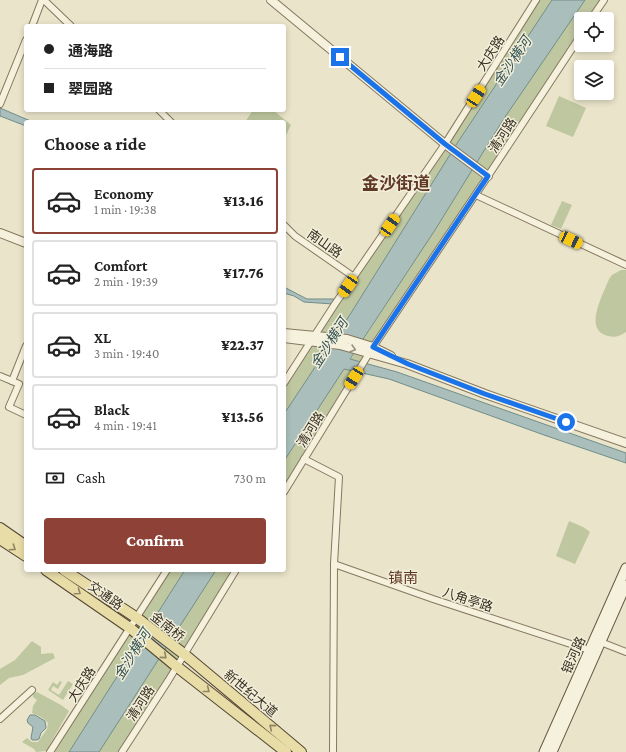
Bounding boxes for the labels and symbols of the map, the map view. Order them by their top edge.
water label: 金沙横河 [490,31,536,89]
street label: 大庆路 [474,33,507,74]
route end [331,48,349,66]
car [464,83,488,109]
street label: 清河路 [486,115,519,156]
district label: 金沙街道 [362,174,430,193]
car [378,212,402,238]
street label: 南山路 [304,226,345,261]
car [558,229,584,251]
car [336,273,360,299]
water label: 金沙横河 [307,313,353,371]
one-way arrow [350,344,357,352]
car [343,365,365,391]
street label: 清河路 [294,409,327,450]
route start [557,413,575,431]
one-way arrow [9,543,16,551]
district label: 镇南 [388,570,418,586]
street label: 交通路 [85,578,126,613]
street label: 八角亭路 [441,584,495,615]
one-way arrow [74,587,81,595]
street label: 金南桥 [148,608,188,644]
water label: 金沙横河 [110,623,155,682]
street label: 银河路 [559,634,588,676]
one-way arrow [160,652,167,659]
street label: 大庆路 [65,664,98,705]
street label: 新世纪大道 [221,667,280,720]
street label: 清河路 [124,683,157,724]
one-way arrow [203,686,210,693]
one-way arrow [269,724,276,731]

